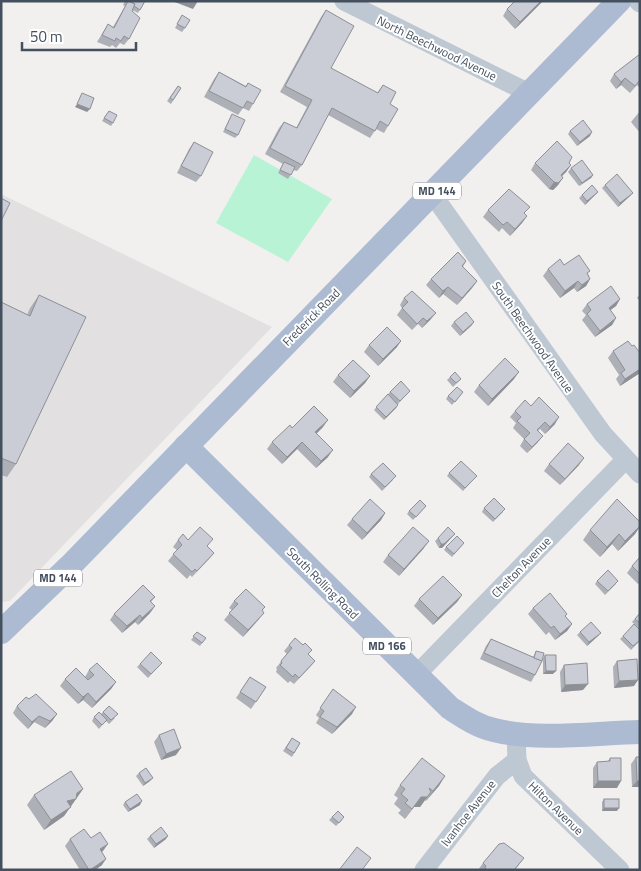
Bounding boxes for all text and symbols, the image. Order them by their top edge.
street label: North Beechwood Avenue [374,11,500,85]
scale bar [22,20,136,52]
text: 50 m [30,25,63,48]
road number: MD 144 [413,182,461,200]
street label: South Beechwood Avenue [487,278,579,396]
street label: Frederick Road [278,284,344,350]
street label: Chelton Avenue [487,532,555,602]
street label: South Rolling Road [283,543,363,623]
road number: MD 144 [34,570,82,586]
road number: MD 166 [363,637,411,654]
street label: Ivanhoe Avenue [436,776,500,850]
street label: Hilton Avenue [524,777,588,839]

